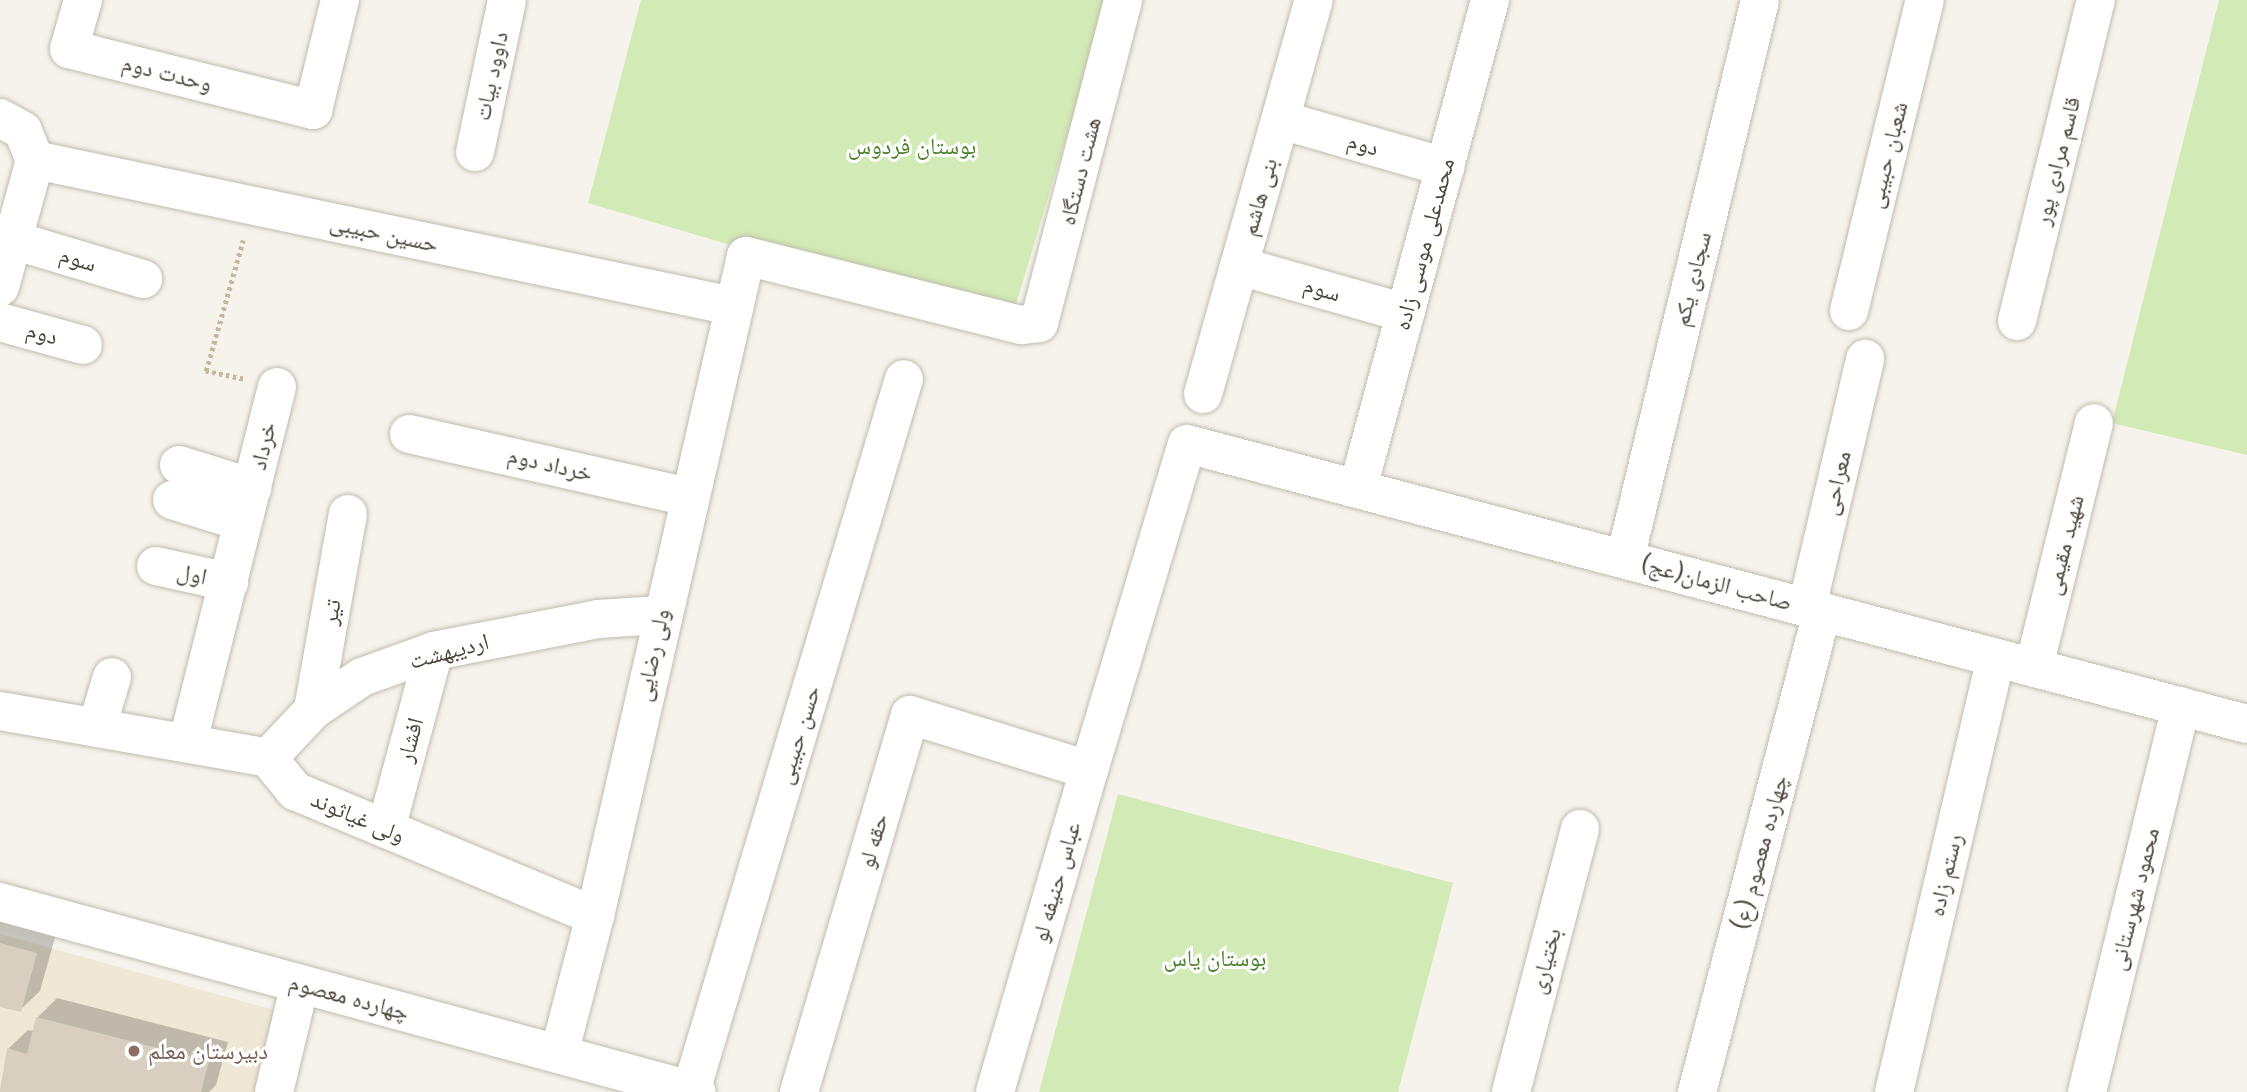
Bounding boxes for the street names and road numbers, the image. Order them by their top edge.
street label: داوود بیات [468,29,514,123]
street label: وحدت دوم [119,49,215,97]
street label: قاسم مرادی پور [2028,94,2086,228]
street label: شعبان حبیبی [1860,99,1914,211]
street label: هشت دستگاه [1053,114,1107,228]
street label: دوم [1344,126,1382,162]
street label: بنی هاشم [1235,155,1283,239]
street label: محمدعلی موسی زاده [1388,155,1460,333]
street label: حسین حبیبی [327,208,441,258]
street label: سجادی یکم [1667,229,1717,329]
street label: سوم [56,240,100,278]
street label: سوم [1300,271,1344,307]
street label: دوم [23,316,61,350]
street label: خرداد [244,419,282,473]
street label: خرداد دوم [505,441,595,487]
street label: معراحی [1815,448,1857,518]
street label: شهید مقیمی [2038,492,2090,598]
street label: صاحب الزمان(عج) [1639,550,1795,616]
street label: اول [174,557,210,591]
street label: تیر [315,597,347,627]
street label: ولی رضایی [629,606,675,704]
street label: اردیبهشت [406,627,492,675]
street label: حسن حبیبی [770,682,826,788]
street label: افشار [391,715,429,765]
street label: چهارده معصوم (ع) [1726,772,1794,932]
street label: ولی غیاثوند [307,785,409,849]
street label: حقه لو [852,810,894,872]
street label: عباس حنیفه لو [1026,819,1086,945]
street label: محمود شهرستانی [2103,825,2165,973]
street label: رستم زاده [1922,831,1968,919]
street label: بختیاری [1523,925,1567,997]
street label: چهارده معصوم [286,968,412,1026]

